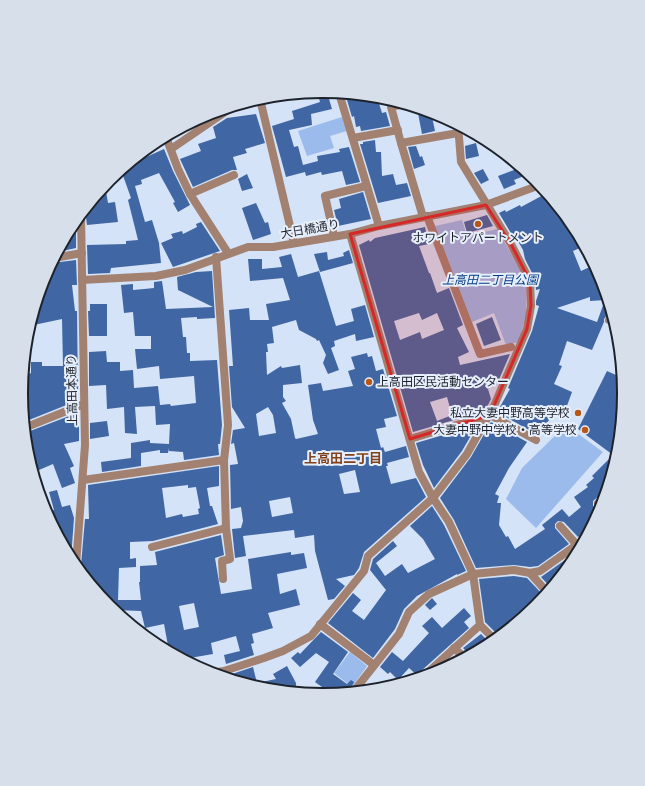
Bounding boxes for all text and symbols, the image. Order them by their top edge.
street label: 大日橋通り [279,214,341,242]
marker: ホワイトアパートメント [473,219,483,229]
place label: ホワイトアパートメント [412,228,544,246]
park label: 上高田二丁目公園 [442,270,540,288]
street label: 上高田本通り [61,354,81,426]
place label: 上高田区民活動センター [377,372,509,390]
marker: 上高田区民活動センター [364,377,374,387]
place label: 私立大妻中野高等学校 [450,403,570,421]
marker: 私立大妻中野高等学校 [573,408,583,418]
place label: 大妻中野中学校・高等学校 [433,420,577,438]
marker: 大妻中野中学校・高等学校 [580,425,590,435]
district label: 上高田二丁目 [304,448,382,467]

